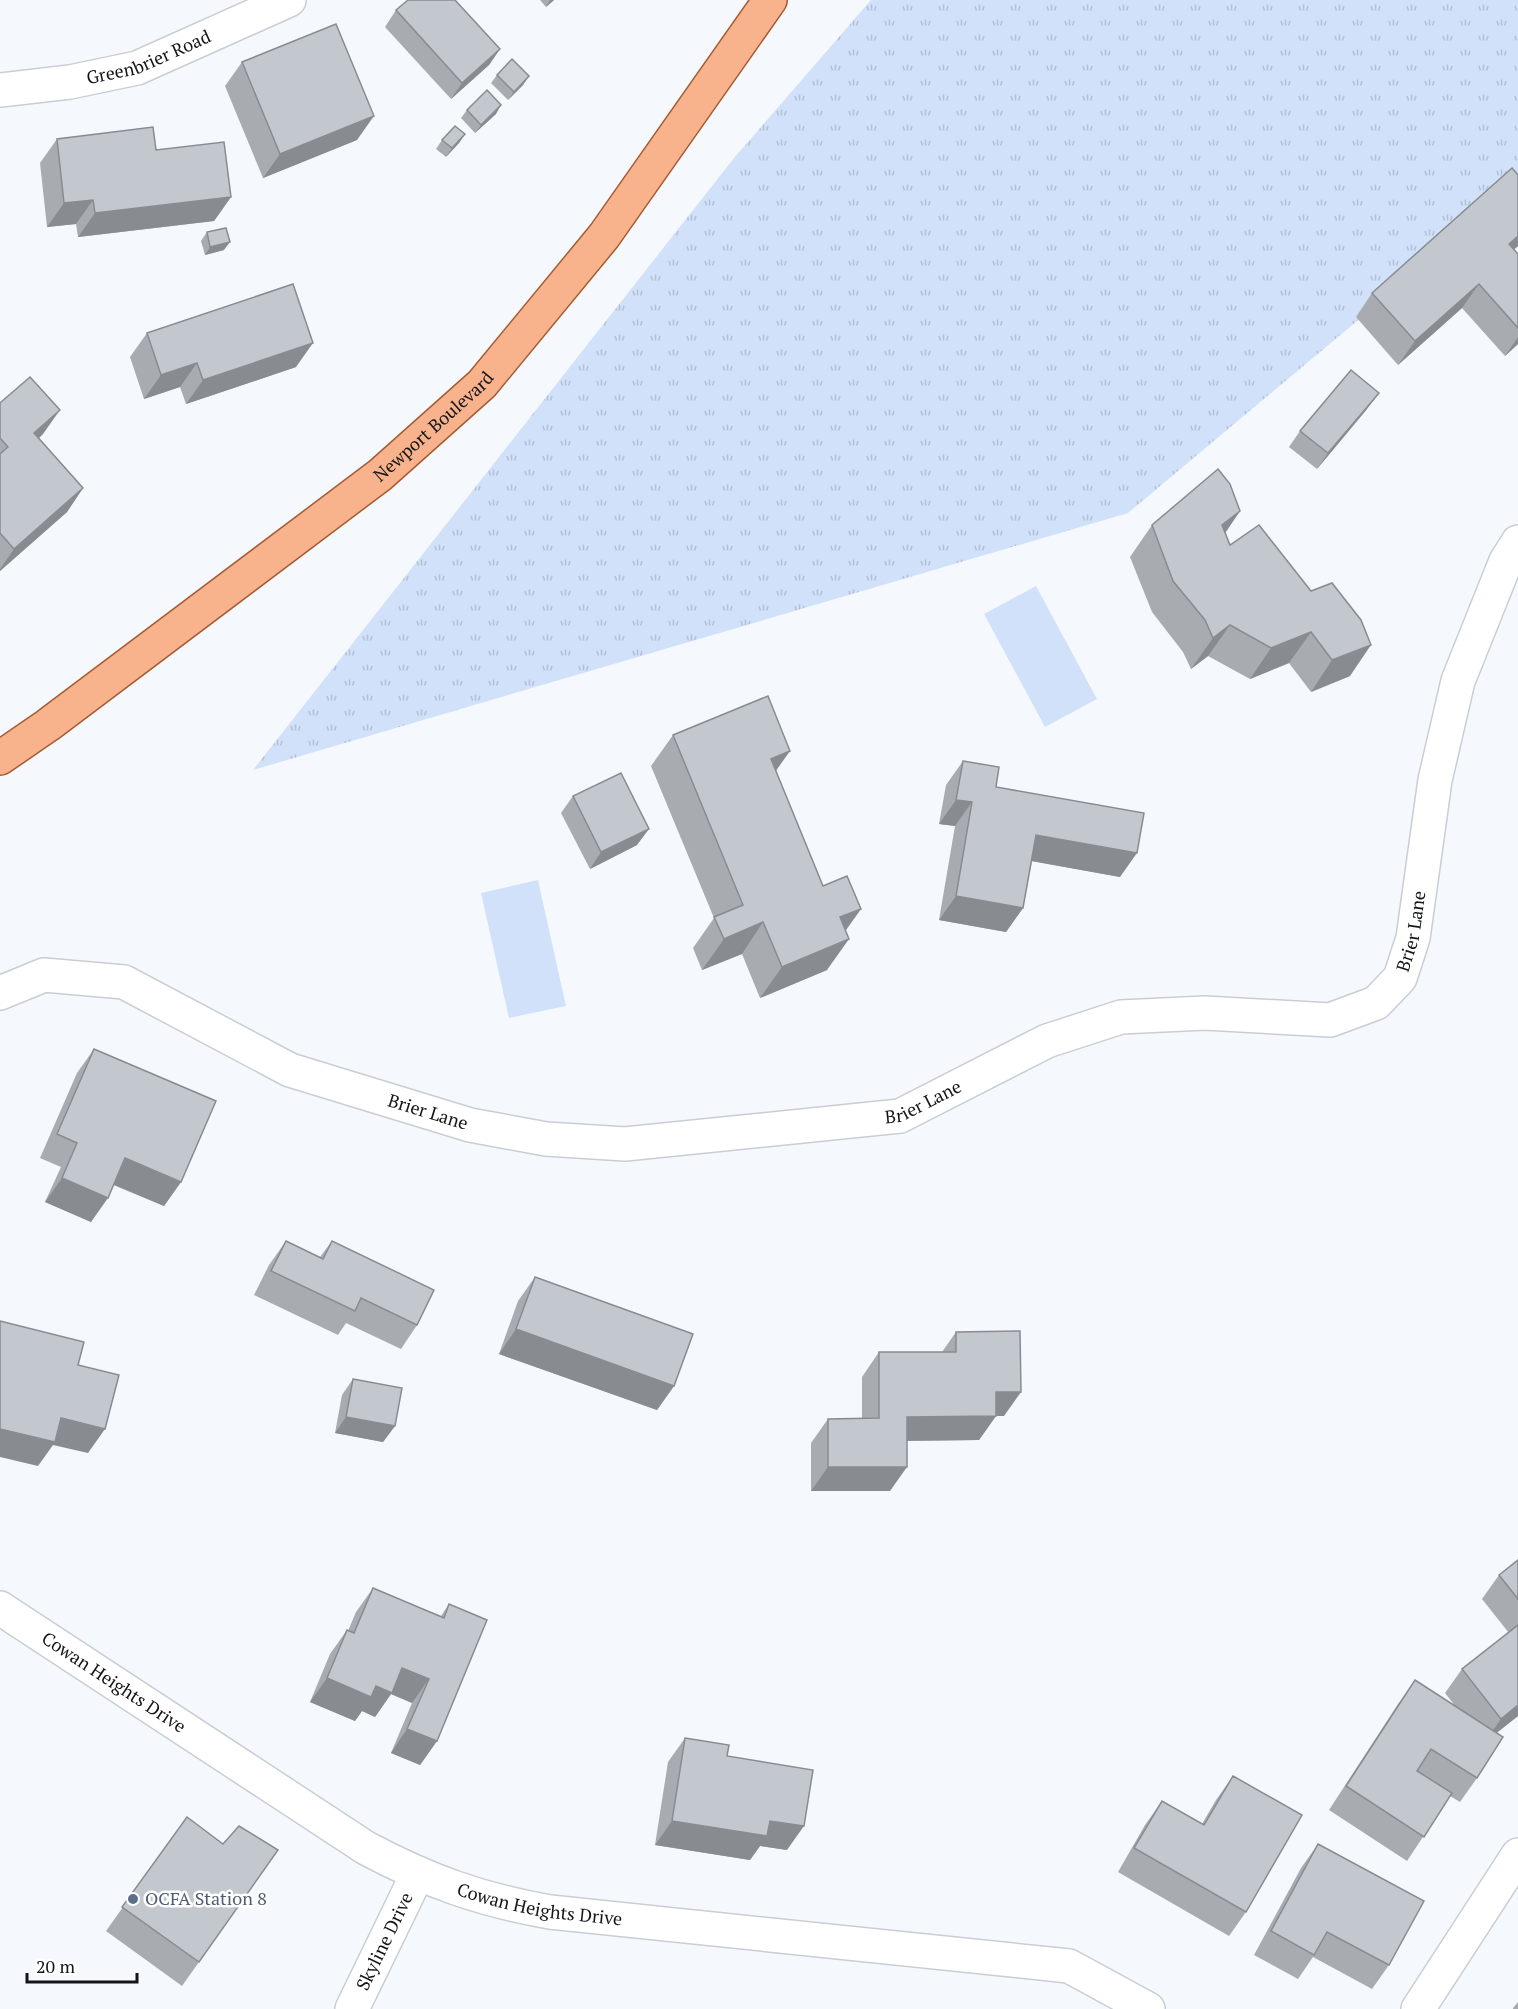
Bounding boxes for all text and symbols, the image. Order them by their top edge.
street label: Greenbrier Road [84,24,214,89]
street label: Newport Boulevard [368,366,498,487]
street label: Brier Lane [1390,889,1430,975]
street label: Brier Lane [884,1074,965,1128]
street label: Brier Lane [385,1088,471,1135]
street label: Cowan Heights Drive [38,1626,191,1738]
street label: Cowan Heights Drive [454,1876,623,1930]
place label: OCFA Station 8 [145,1886,267,1910]
street label: Skyline Drive [350,1888,418,1994]
marker: OCFA Station 8 [126,1892,140,1906]
scale bar [27,1946,136,1984]
text: 20 m [36,1954,76,1978]

